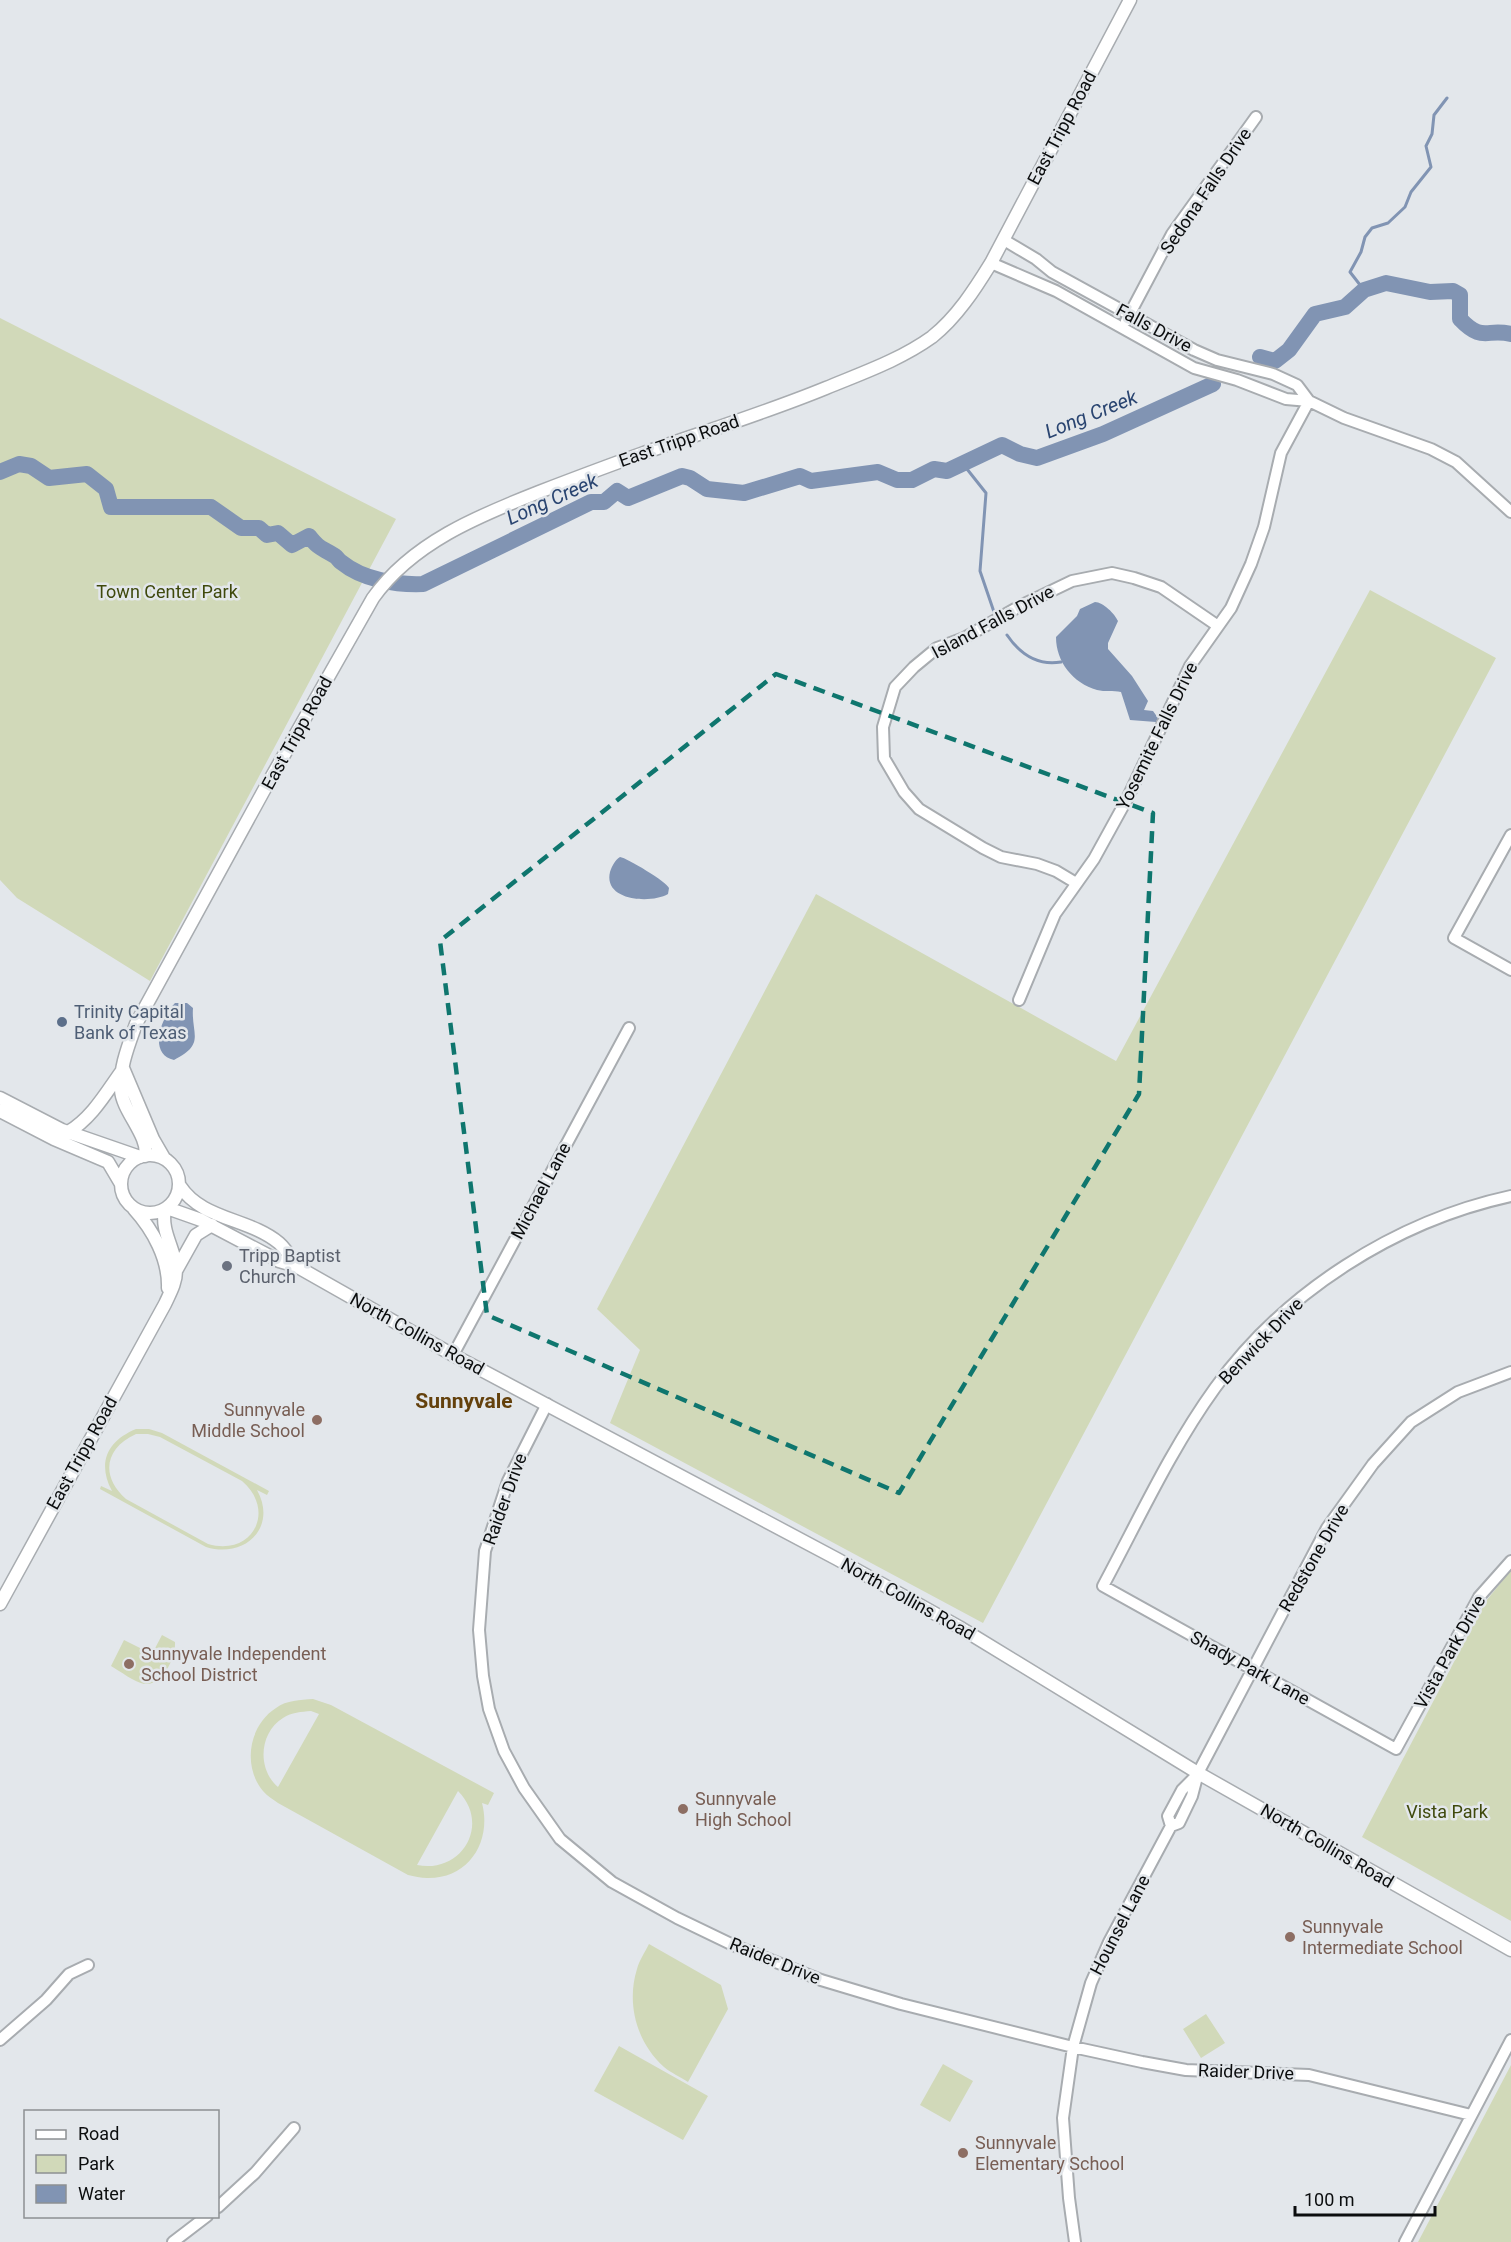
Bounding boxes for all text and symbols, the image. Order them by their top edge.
street label: East Tripp Road [1023,67,1100,188]
street label: Sedona Falls Drive [1156,124,1255,258]
street label: Falls Drive [1113,299,1196,356]
water label: Long Creek [1041,384,1142,443]
street label: East Tripp Road [616,410,742,471]
water label: Long Creek [503,468,602,530]
park label: Town Center Park [96,581,239,602]
street label: Island Falls Drive [928,581,1057,663]
street label: Yosemite Falls Drive [1112,658,1201,813]
street label: East Tripp Road [257,673,336,793]
place label: Trinity Capital Bank of Texas [74,1001,187,1043]
marker: Trinity Capital Bank of Texas [55,1015,69,1029]
street label: Michael Lane [506,1139,575,1243]
place label: Tripp Baptist Church [239,1245,341,1287]
marker: Tripp Baptist Church [220,1259,234,1273]
street label: North Collins Road [347,1288,488,1379]
street label: Benwick Drive [1214,1293,1307,1388]
district label: Sunnyvale [415,1389,513,1413]
street label: East Tripp Road [42,1393,121,1513]
place label: Sunnyvale Middle School [191,1399,305,1441]
marker: Sunnyvale Middle School [310,1413,324,1427]
street label: Raider Drive [478,1450,531,1548]
street label: Redstone Drive [1274,1500,1353,1615]
street label: North Collins Road [838,1553,979,1644]
street label: Vista Park Drive [1410,1591,1489,1712]
street label: Shady Park Lane [1187,1626,1314,1709]
place label: Sunnyvale Independent School District [141,1643,327,1685]
marker: Sunnyvale Independent School District [122,1657,136,1671]
place label: Sunnyvale High School [695,1788,792,1830]
street label: North Collins Road [1257,1799,1397,1892]
park label: Vista Park [1406,1801,1489,1822]
marker: Sunnyvale High School [676,1802,690,1816]
street label: Hounsel Lane [1085,1871,1154,1978]
place label: Sunnyvale Intermediate School [1302,1916,1463,1958]
marker: Sunnyvale Intermediate School [1283,1930,1297,1944]
street label: Raider Drive [727,1933,824,1988]
street label: Raider Drive [1198,2059,1294,2084]
legend [24,2110,219,2218]
text: Road [78,2123,119,2144]
place label: Sunnyvale Elementary School [975,2132,1124,2174]
marker: Sunnyvale Elementary School [956,2146,970,2160]
text: Park [78,2153,115,2174]
scale bar [1295,2179,1434,2217]
text: Water [78,2183,125,2204]
text: 100 m [1304,2189,1355,2210]

